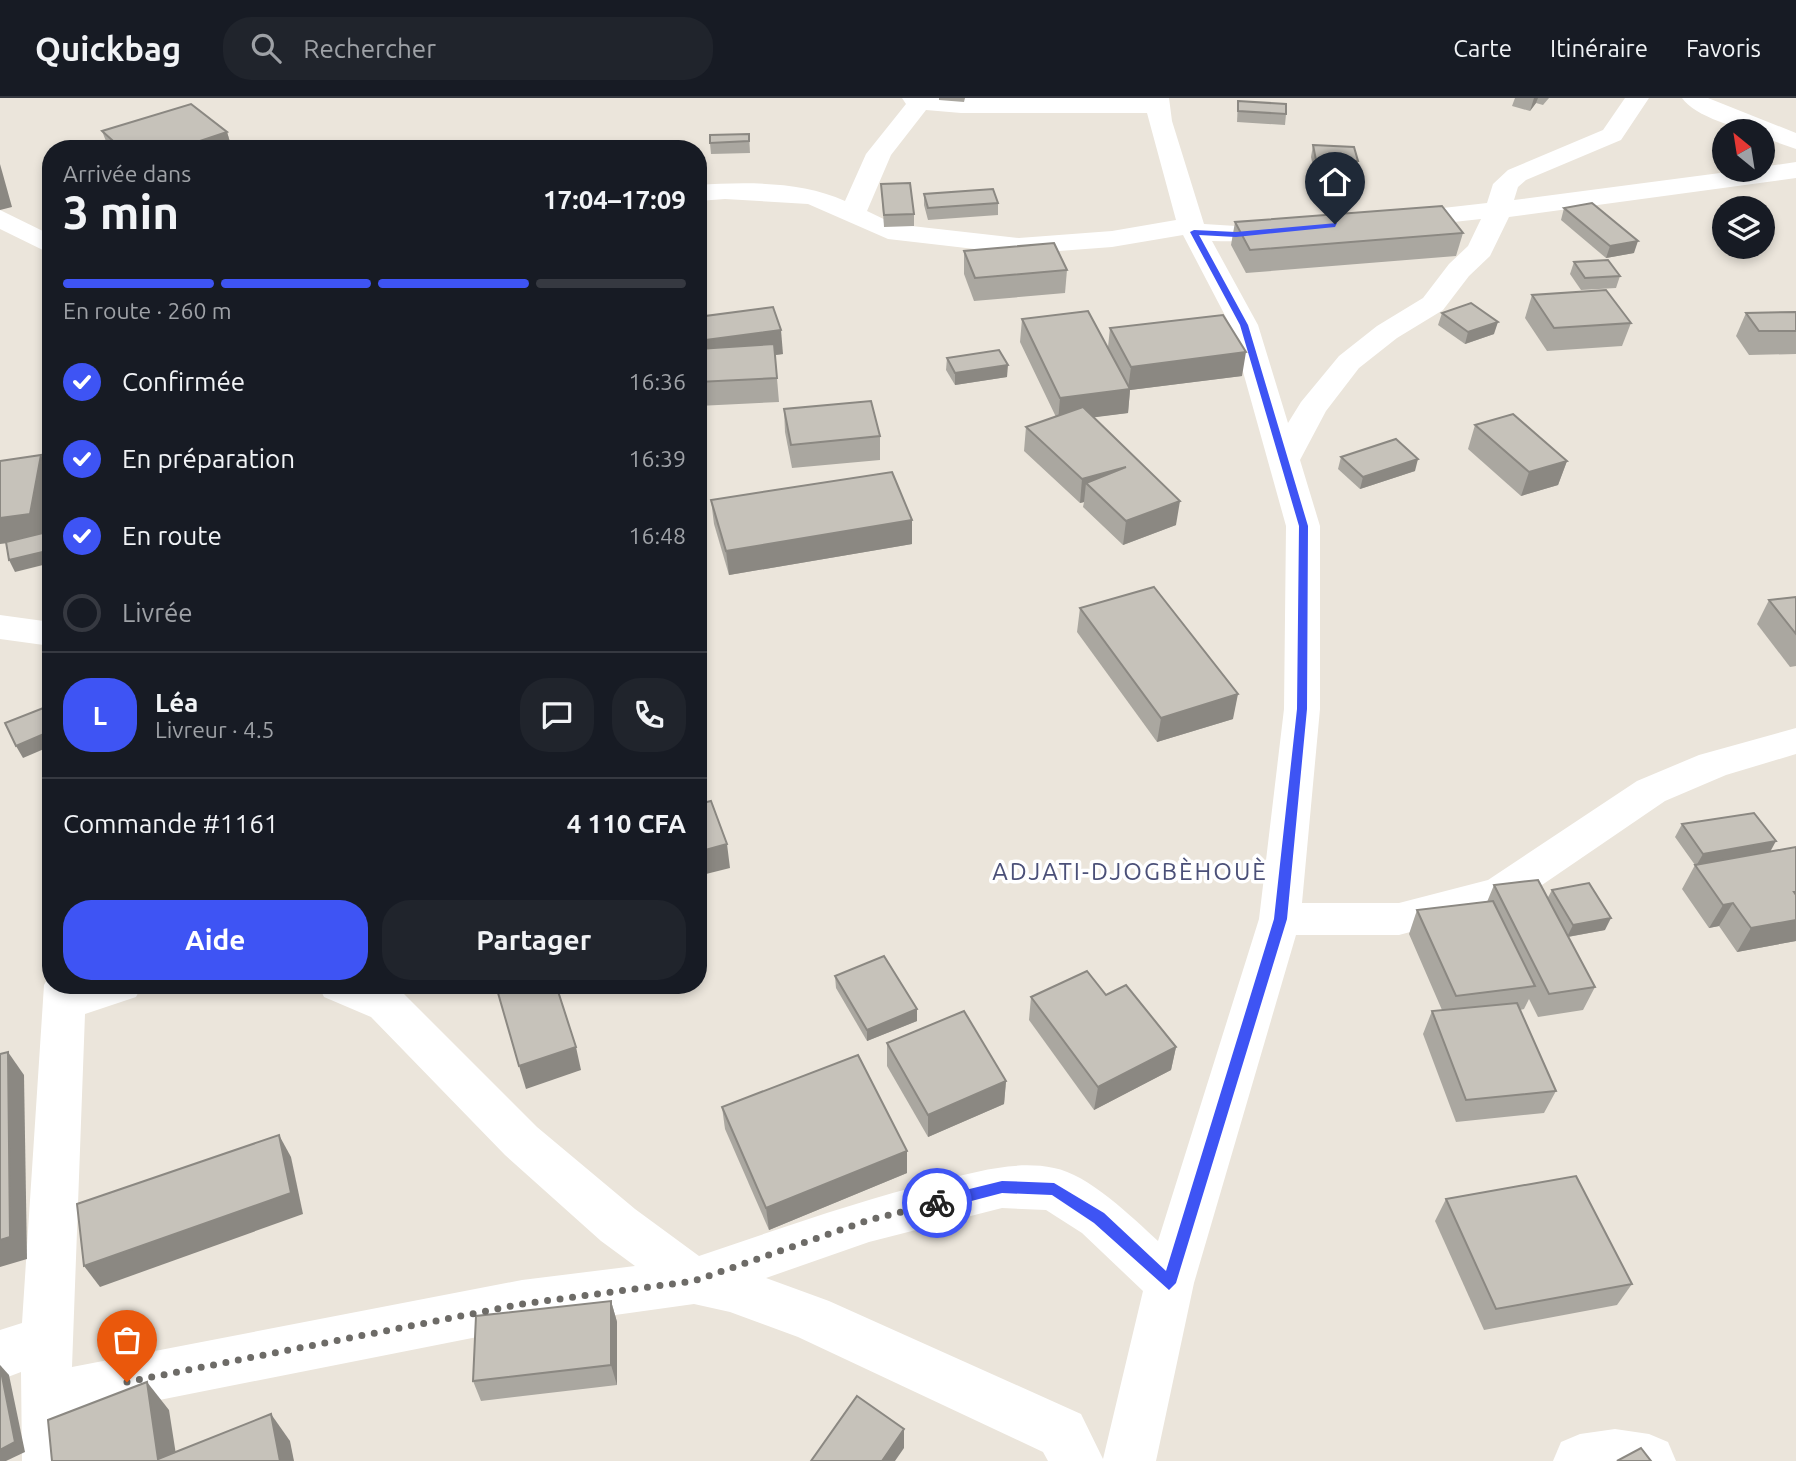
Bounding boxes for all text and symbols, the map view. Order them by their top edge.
search box [223,17,713,80]
icon: search [247,29,285,67]
text: Quickbag [35,30,181,67]
text: Rechercher [303,34,436,63]
text: Carte [1453,35,1512,62]
text: Itinéraire [1550,35,1648,62]
text: Favoris [1686,35,1761,62]
north arrow [1712,119,1774,182]
map controls [1712,119,1775,259]
pin [1305,152,1365,224]
text: Arrivée dans [63,161,191,186]
icon: home [1316,163,1354,201]
text: 17:04–17:09 [543,185,686,214]
text: 3 min [63,186,179,238]
button: layers [1712,196,1775,259]
text: En route · 260 m [63,298,232,323]
icon: check [63,363,101,401]
text: Confirmée [122,367,245,396]
text: 16:36 [628,369,686,394]
icon: check [63,440,101,478]
text: En préparation [122,444,295,473]
text: 16:39 [628,446,686,471]
icon: check [63,517,101,555]
text: En route [122,521,222,550]
text: 16:48 [628,523,686,548]
text: Livrée [122,598,193,627]
button: chat [520,678,594,752]
button: phone [612,678,686,752]
text: Léa [155,688,198,717]
text: L [93,701,107,730]
text: Livreur · 4.5 [155,717,275,742]
text: Commande #1161 [63,809,279,838]
text: 4 110 CFA [567,809,686,838]
district label: ADJATI-DJOGBÈHOUÈ [992,857,1268,885]
button: Aide [63,900,368,980]
button: Partager [382,900,686,980]
courier [902,1168,972,1238]
icon: bike [918,1184,956,1222]
pin [97,1310,157,1382]
icon: bag [108,1321,146,1359]

